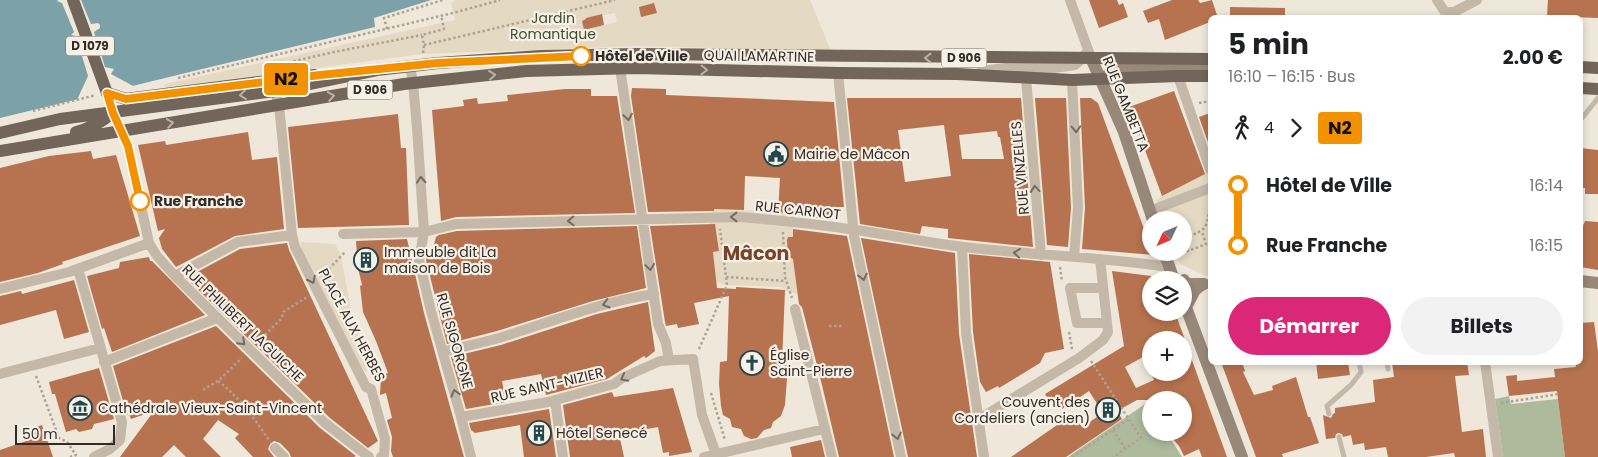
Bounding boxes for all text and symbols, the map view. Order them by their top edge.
park label: Jardin Romantique [510,8,596,44]
text: 5 min [1228,25,1309,64]
road number: D 1079 [66,36,114,56]
text: 2.00 € [1503,44,1563,71]
street label: QUAI LAMARTINE [704,45,814,67]
marker: Hôtel de Ville [571,46,591,66]
place label: Hôtel de Ville [595,46,688,66]
road number: D 906 [942,48,986,68]
one-way arrow [924,53,932,63]
street label: RUE GAMBETTA [1098,53,1154,155]
line badge: N2 [264,63,308,95]
one-way arrow [700,65,708,75]
text: 16:10 – 16:15 · Bus [1228,65,1355,88]
text: N2 [274,66,298,91]
one-way arrow [488,70,496,81]
road number: D 906 [348,80,392,100]
one-way arrow [239,89,247,100]
one-way arrow [326,92,335,102]
one-way arrow [622,112,632,121]
icon: walk [1228,114,1256,142]
icon: forward [1282,114,1310,142]
text: N2 [1328,115,1352,140]
text: 4 [1264,116,1274,139]
one-way arrow [166,118,175,128]
street label: RUE VINZELLES [1006,120,1034,216]
one-way arrow [1070,125,1081,133]
public building icon: Mairie de Mâcon [763,141,789,167]
place label: Mairie de Mâcon [794,144,910,164]
text: Hôtel de Ville [1266,172,1392,199]
text: 16:14 [1529,174,1563,197]
one-way arrow [415,176,426,184]
one-way arrow [1030,185,1041,193]
marker: Rue Franche [130,191,150,211]
place label: Rue Franche [154,191,244,211]
street label: RUE CARNOT [754,196,842,224]
north arrow [1142,211,1192,261]
map controls [1142,211,1192,441]
one-way arrow [730,212,738,222]
one-way arrow [567,216,575,226]
text: Rue Franche [1266,232,1387,259]
text: 16:15 [1529,234,1563,257]
district label: Mâcon [723,240,789,267]
place label: Immeuble dit La maison de Bois [384,242,497,278]
building icon: Immeuble dit La maison de Bois [353,247,379,273]
one-way arrow [1012,247,1020,258]
street label: RUE PHILIBERT LAGUICHE [178,259,308,387]
one-way arrow [644,264,655,272]
street label: PLACE AUX HERBES [314,265,390,385]
button: layers [1142,271,1192,321]
one-way arrow [857,273,868,282]
one-way arrow [306,274,316,283]
street label: RUE SIGORGNE [432,291,478,391]
button: Démarrer [1228,297,1391,355]
button: Billets [1401,297,1563,355]
one-way arrow [603,298,611,308]
button: + [1142,331,1192,381]
one-way arrow [236,336,245,345]
place label: Église Saint-Pierre [770,345,853,381]
church icon: Église Saint-Pierre [739,350,765,376]
street label: RUE SAINT-NIZIER [489,362,605,408]
one-way arrow [620,372,629,382]
one-way arrow [450,389,460,397]
button: − [1142,391,1192,441]
place label: Couvent des Cordeliers (ancien) [954,392,1090,428]
museum icon: Cathédrale Vieux-Saint-Vincent [67,395,93,421]
building icon: Couvent des Cordeliers (ancien) [1095,397,1121,423]
place label: Cathédrale Vieux-Saint-Vincent [98,398,322,418]
building icon: Hôtel Senecé [526,420,552,446]
scale bar [15,422,115,445]
place label: Hôtel Senecé [556,423,648,443]
text: 50 m [22,424,58,444]
one-way arrow [891,432,901,441]

